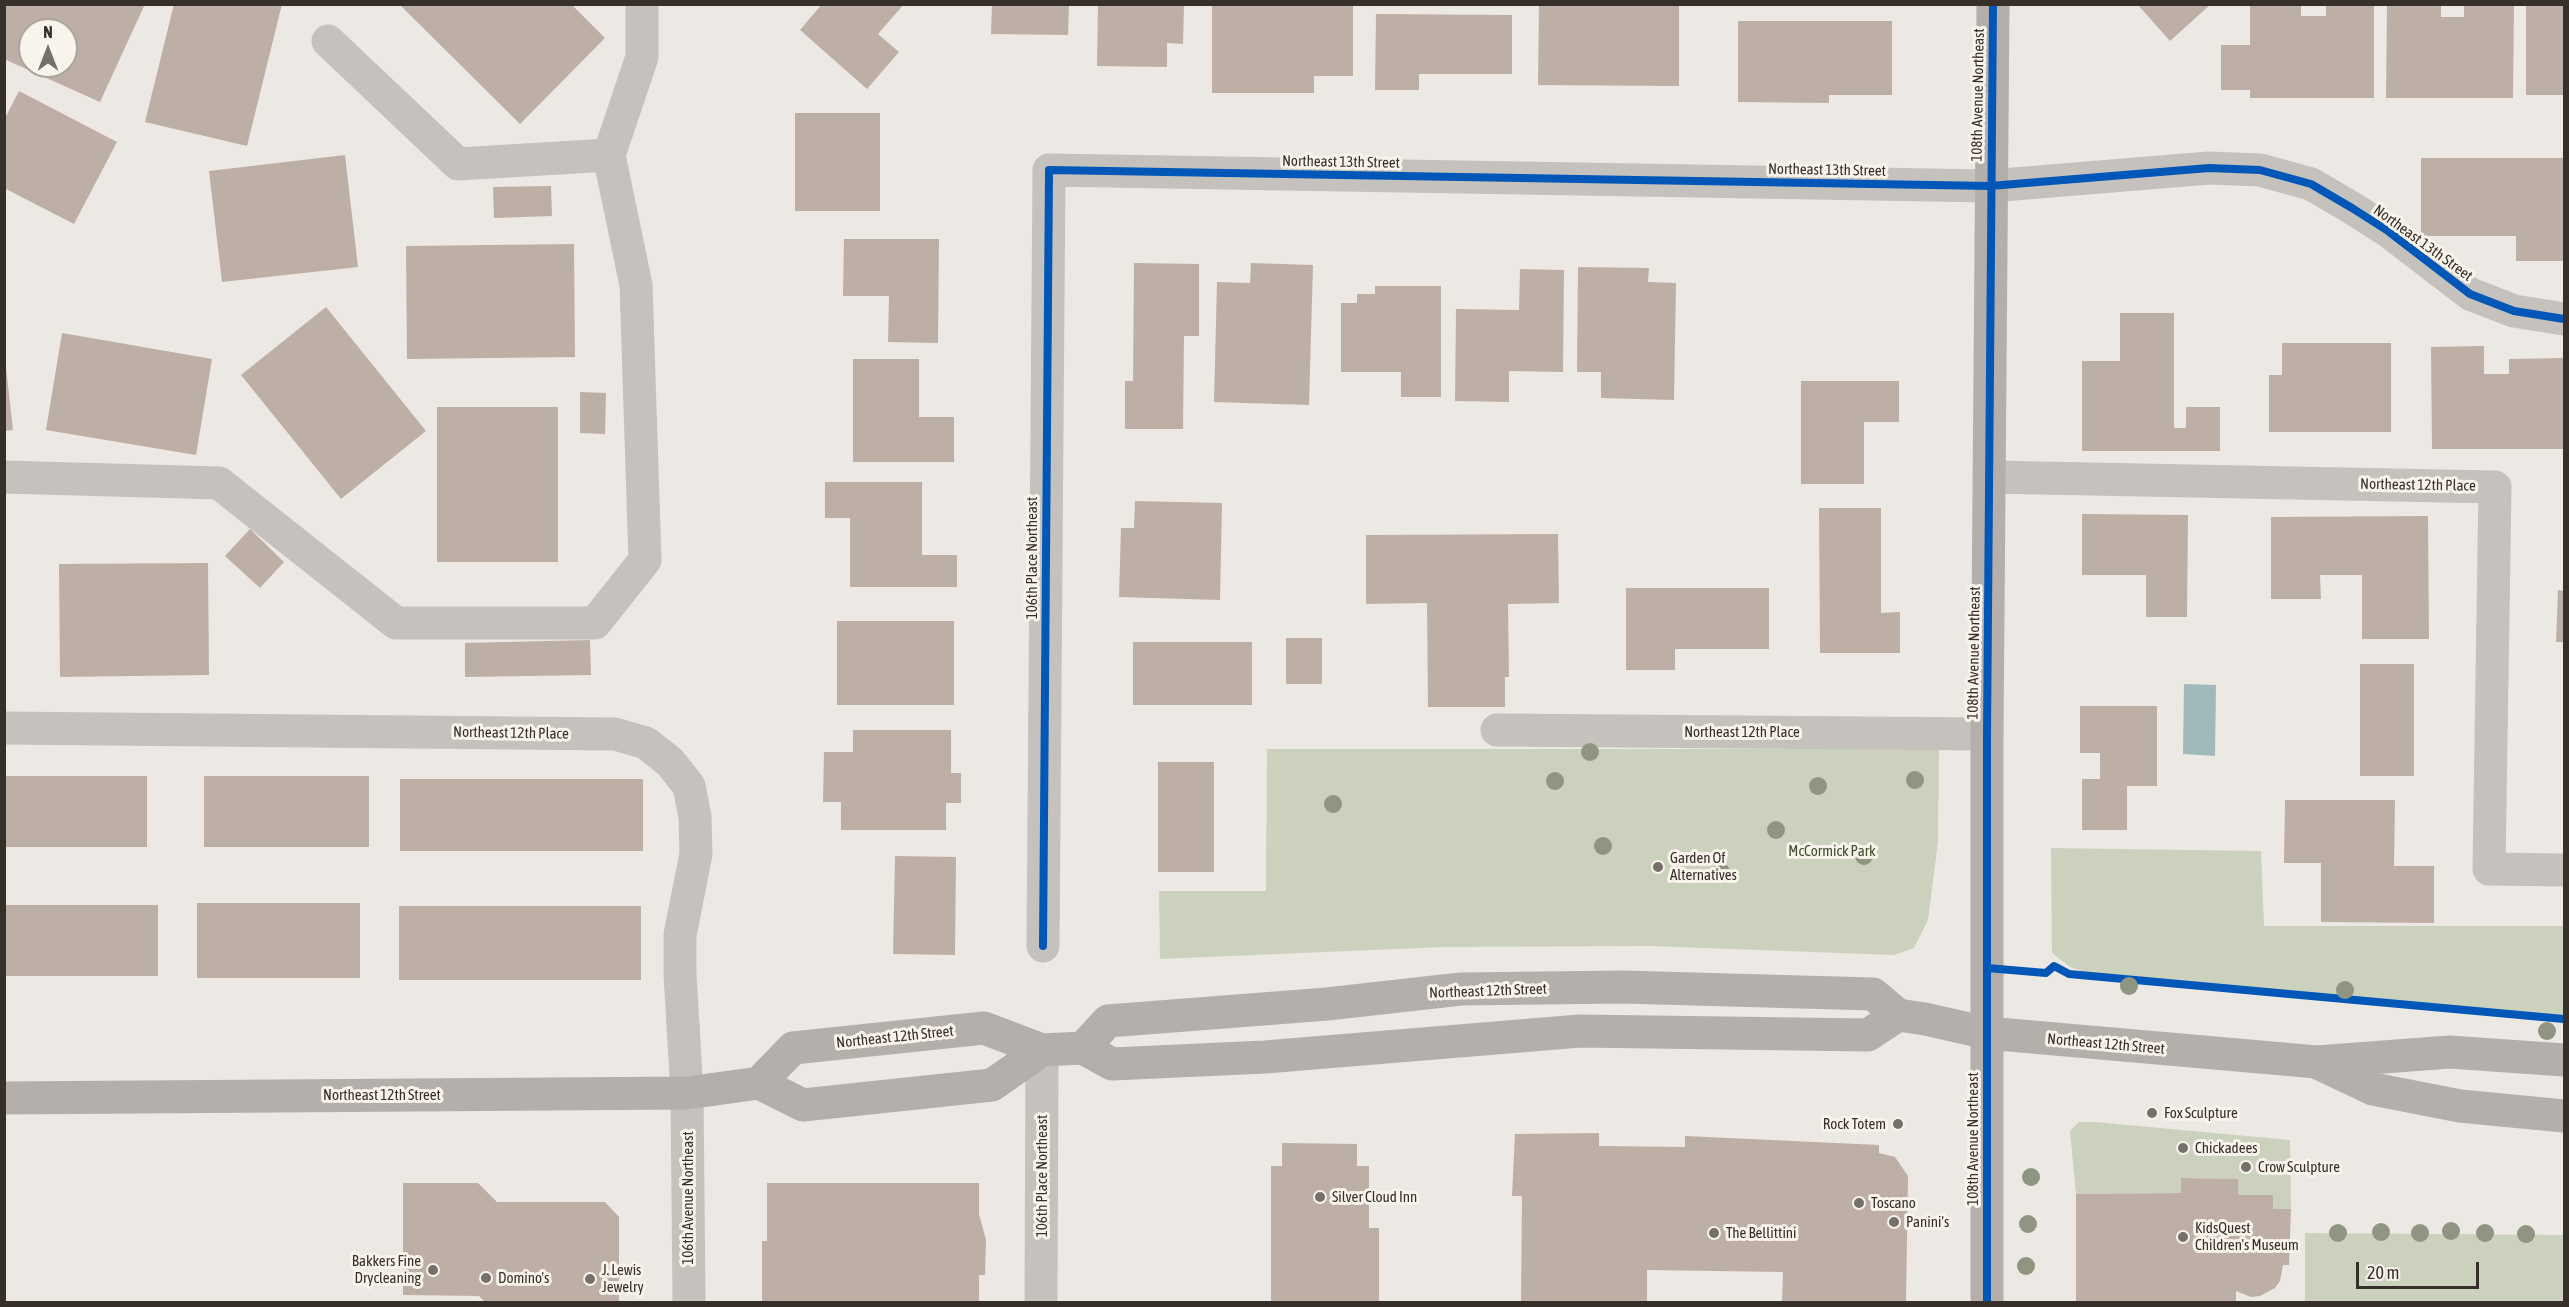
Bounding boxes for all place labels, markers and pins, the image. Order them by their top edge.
place label: Garden Of Alternatives [1670,849,1737,884]
marker: Garden Of Alternatives [1651,860,1665,874]
place label: Fox Sculpture [2164,1104,2238,1122]
marker: Fox Sculpture [2145,1106,2159,1120]
place label: Rock Totem [1823,1115,1886,1133]
marker: Rock Totem [1891,1117,1905,1131]
place label: Chickadees [2195,1139,2258,1157]
marker: Chickadees [2176,1141,2190,1155]
place label: Crow Sculpture [2258,1158,2340,1176]
marker: Crow Sculpture [2239,1160,2253,1174]
place label: Silver Cloud Inn [1332,1188,1417,1206]
marker: Silver Cloud Inn [1313,1190,1327,1204]
place label: Toscano [1871,1194,1916,1212]
marker: Toscano [1852,1196,1866,1210]
place label: Panini’s [1906,1213,1949,1231]
marker: Panini’s [1887,1215,1901,1229]
place label: KidsQuest Children's Museum [2195,1219,2299,1254]
place label: The Bellittini [1726,1224,1797,1242]
marker: The Bellittini [1707,1226,1721,1240]
marker: KidsQuest Children's Museum [2176,1230,2190,1244]
place label: Bakkers Fine Drycleaning [352,1252,421,1287]
place label: J. Lewis Jewelry [602,1261,644,1296]
marker: Bakkers Fine Drycleaning [426,1263,440,1277]
place label: Domino's [498,1269,549,1287]
marker: Domino's [479,1271,493,1285]
marker: J. Lewis Jewelry [583,1272,597,1286]

